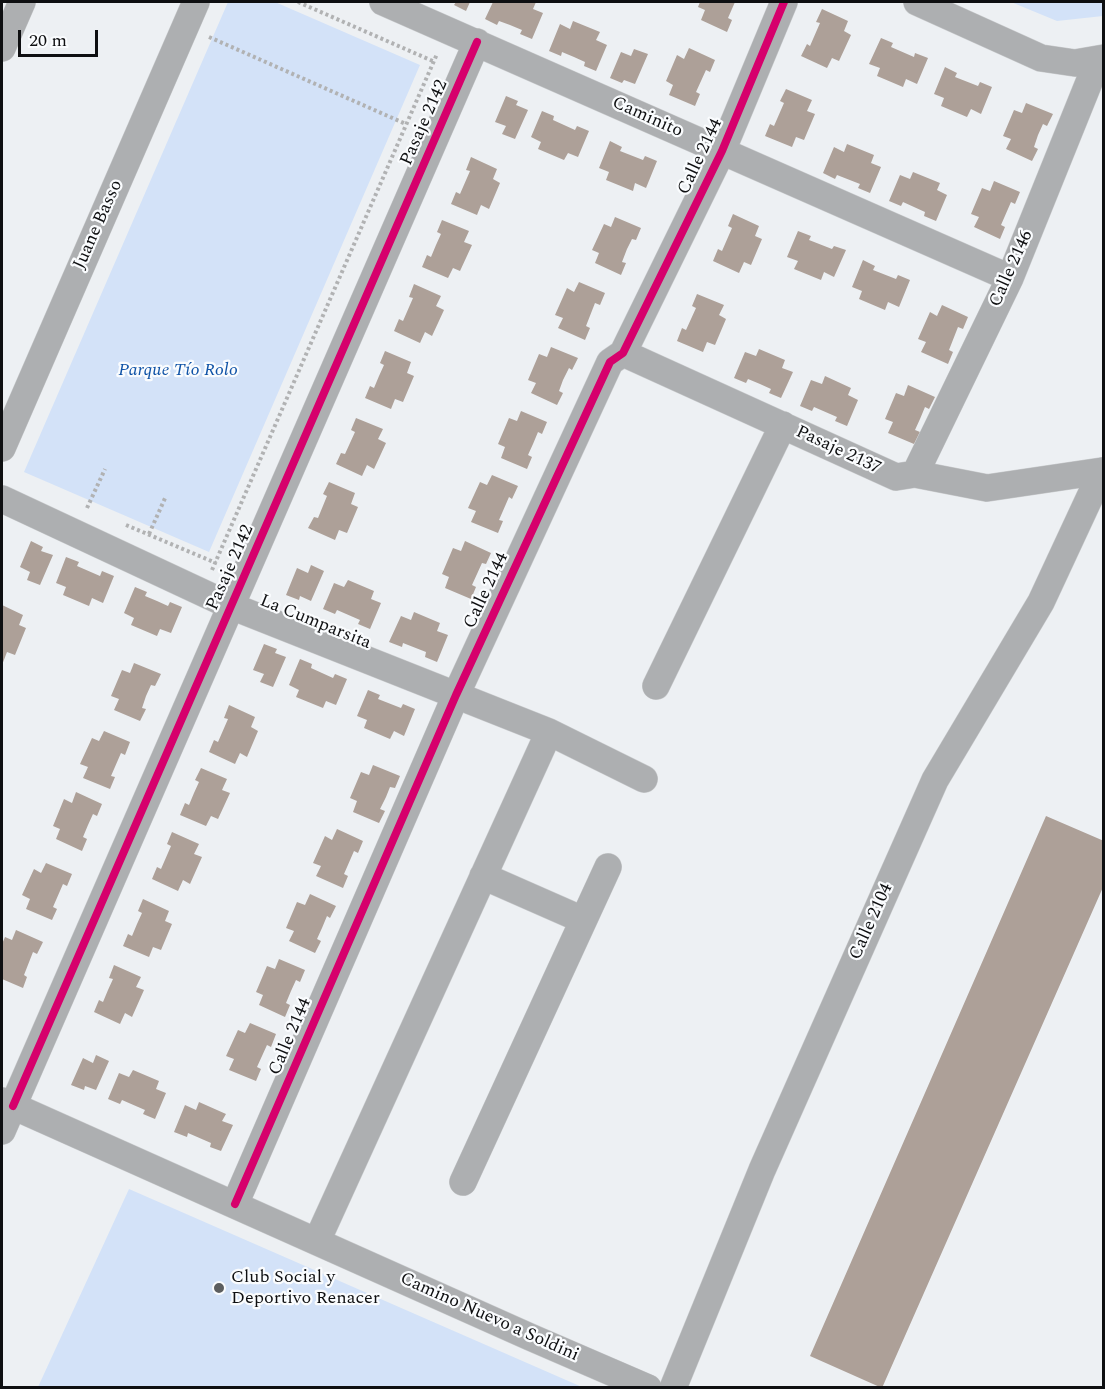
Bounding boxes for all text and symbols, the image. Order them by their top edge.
scale bar [21,18,100,56]
text: 20 m [29,27,67,54]
street label: Pasaje 2142 [397,77,453,169]
street label: Caminito [608,93,686,143]
street label: Calle 2144 [674,115,728,199]
street label: Juane Basso [70,177,128,273]
street label: Calle 2146 [986,227,1038,311]
park label: Parque Tío Rolo [118,360,238,382]
street label: Pasaje 2137 [792,422,884,480]
street label: Pasaje 2142 [203,522,259,614]
street label: Calle 2144 [460,549,514,633]
street label: La Cumparsita [256,591,374,655]
street label: Calle 2104 [846,880,898,964]
street label: Calle 2144 [265,995,317,1079]
place label: Club Social y Deportivo Renacer [231,1267,380,1310]
street label: Camino Nuevo a Soldini [396,1269,582,1367]
marker: Club Social y Deportivo Renacer [212,1281,226,1295]

